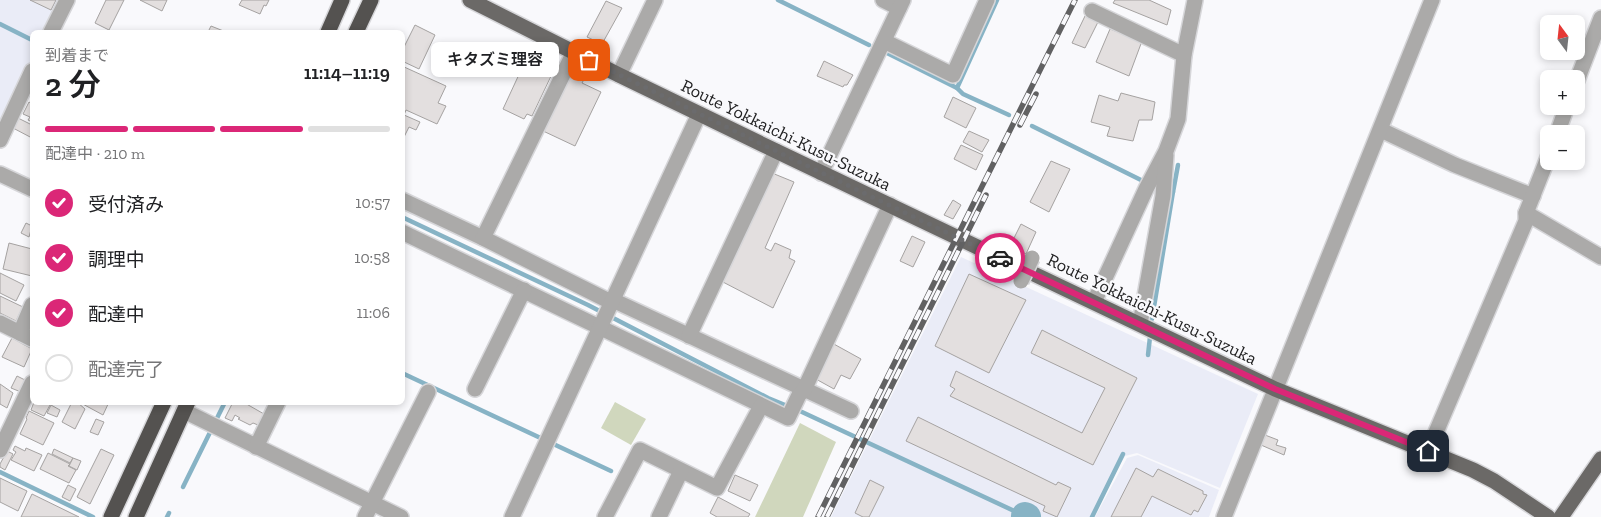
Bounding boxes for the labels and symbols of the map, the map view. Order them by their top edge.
north arrow [1540,15,1585,60]
pin [568,39,610,81]
callout: キタズミ理容 [432,42,559,78]
street label: Route Yokkaichi-Kusu-Suzuka [677,75,895,196]
courier [975,233,1025,283]
street label: Route Yokkaichi-Kusu-Suzuka [1043,249,1261,370]
pin [1407,430,1449,472]

